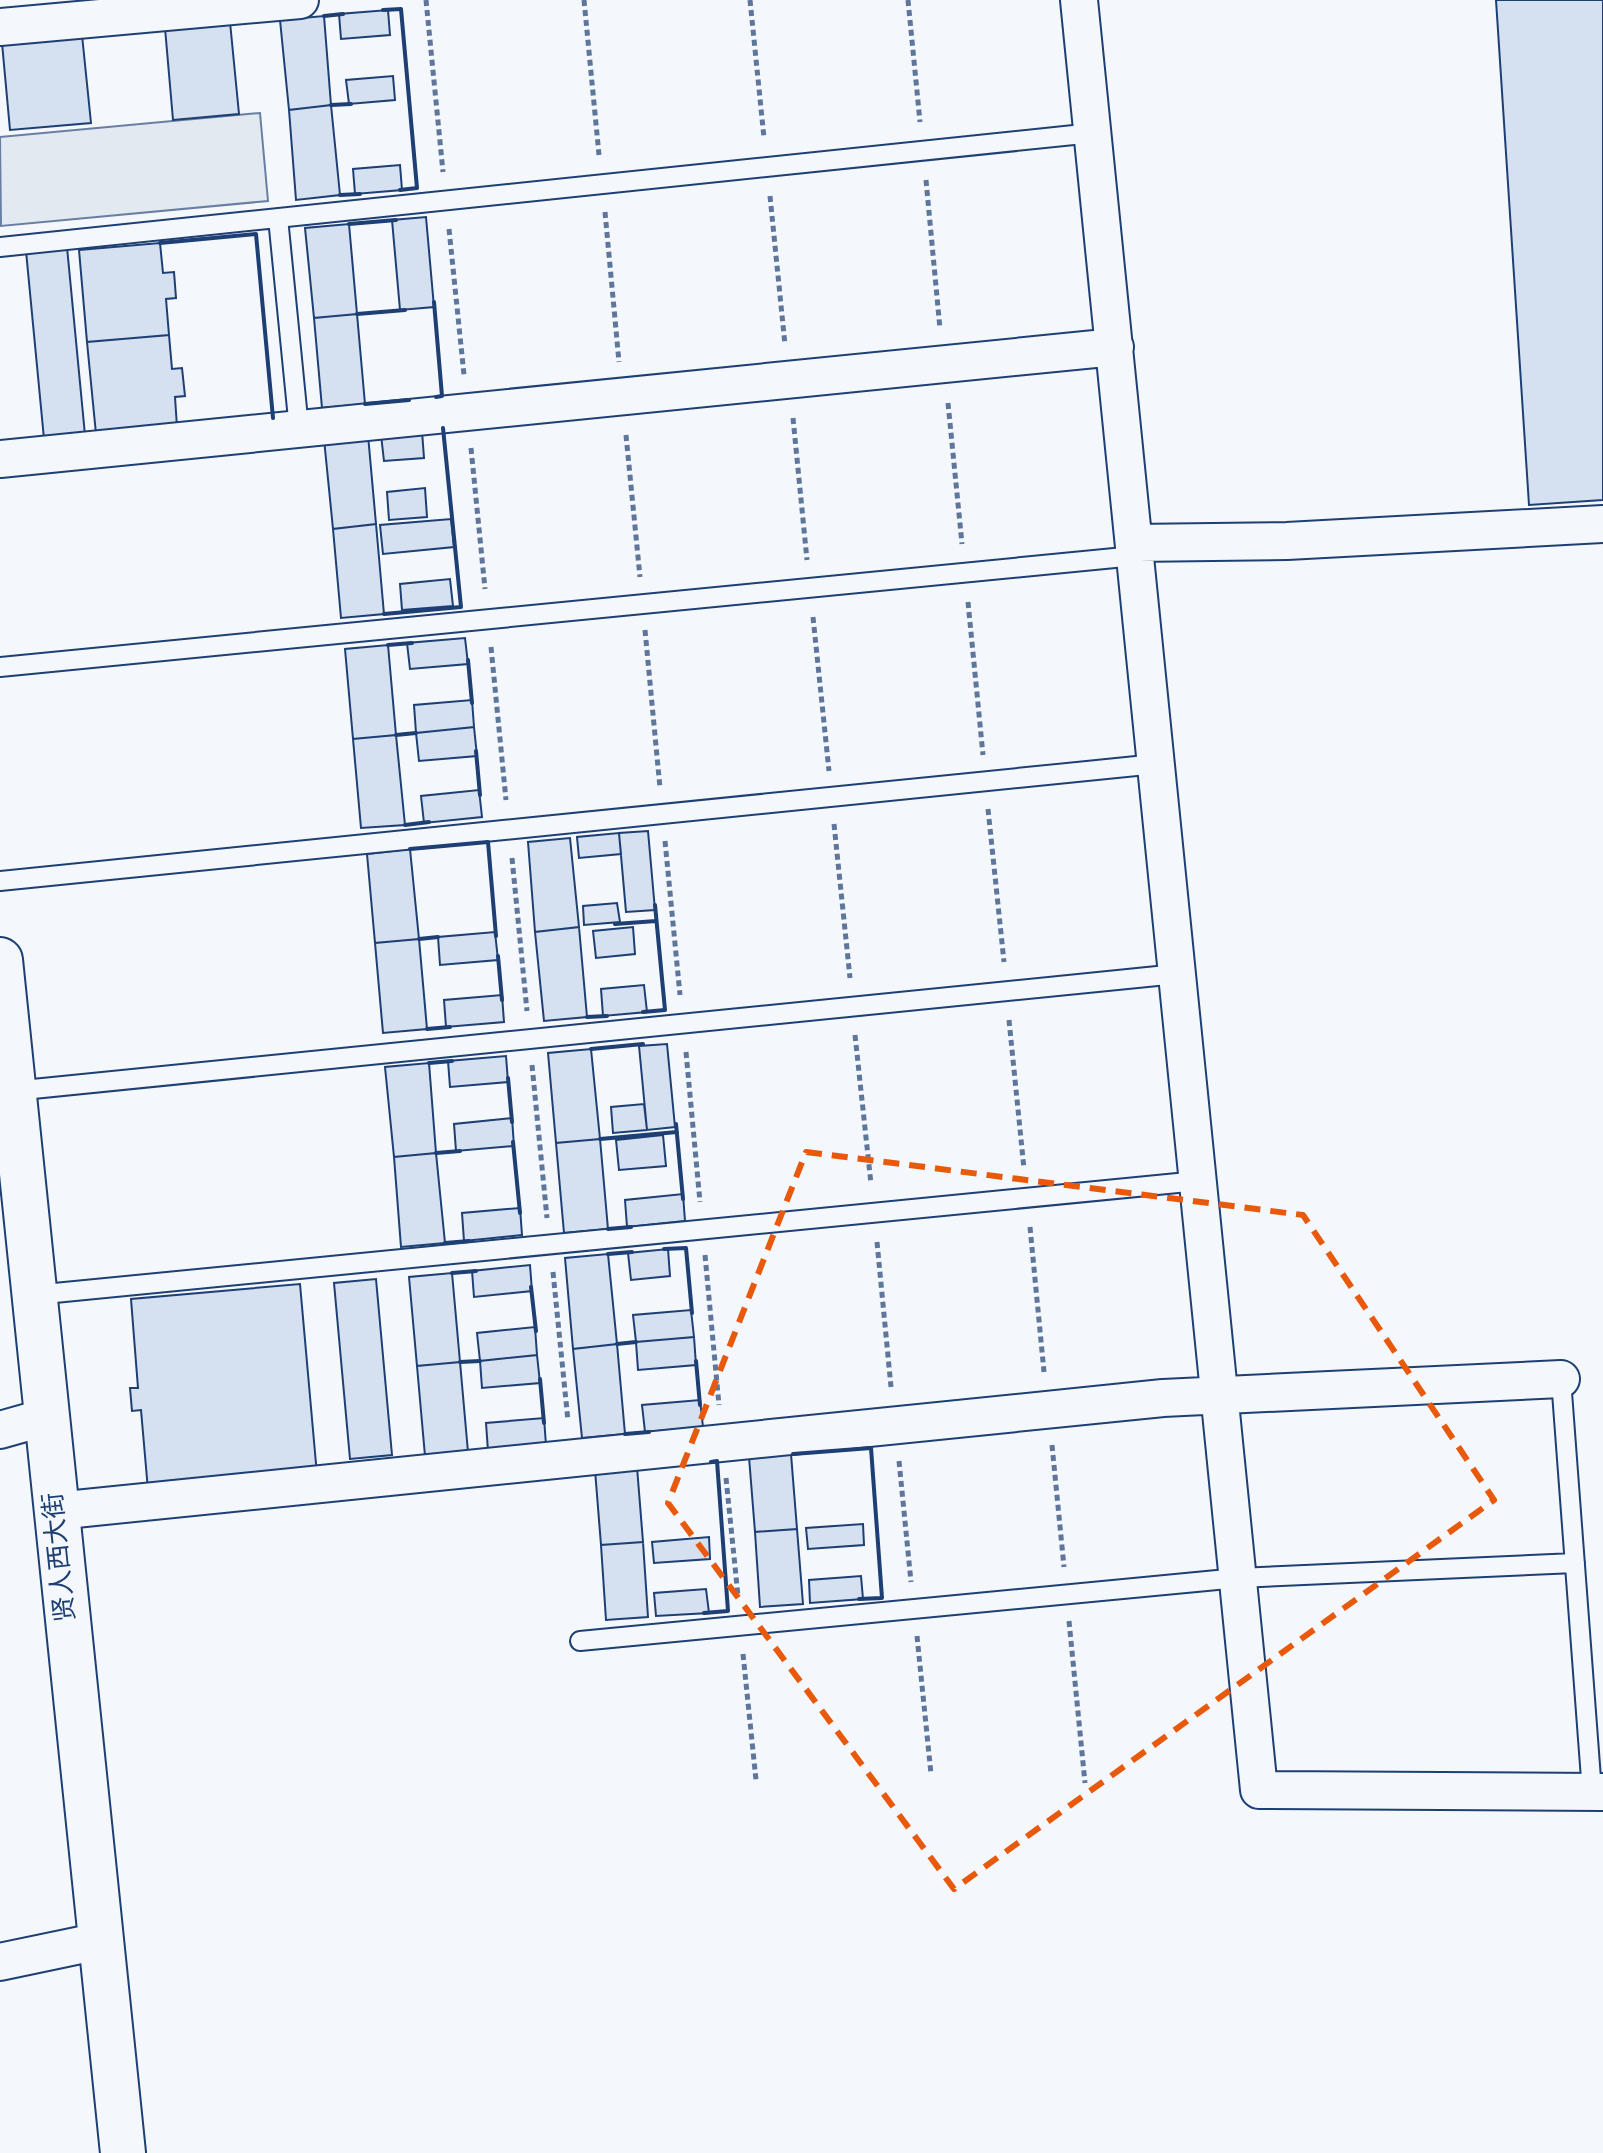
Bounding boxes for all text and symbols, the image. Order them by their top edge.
street label: 贤人西大街 [38,1491,84,1623]

